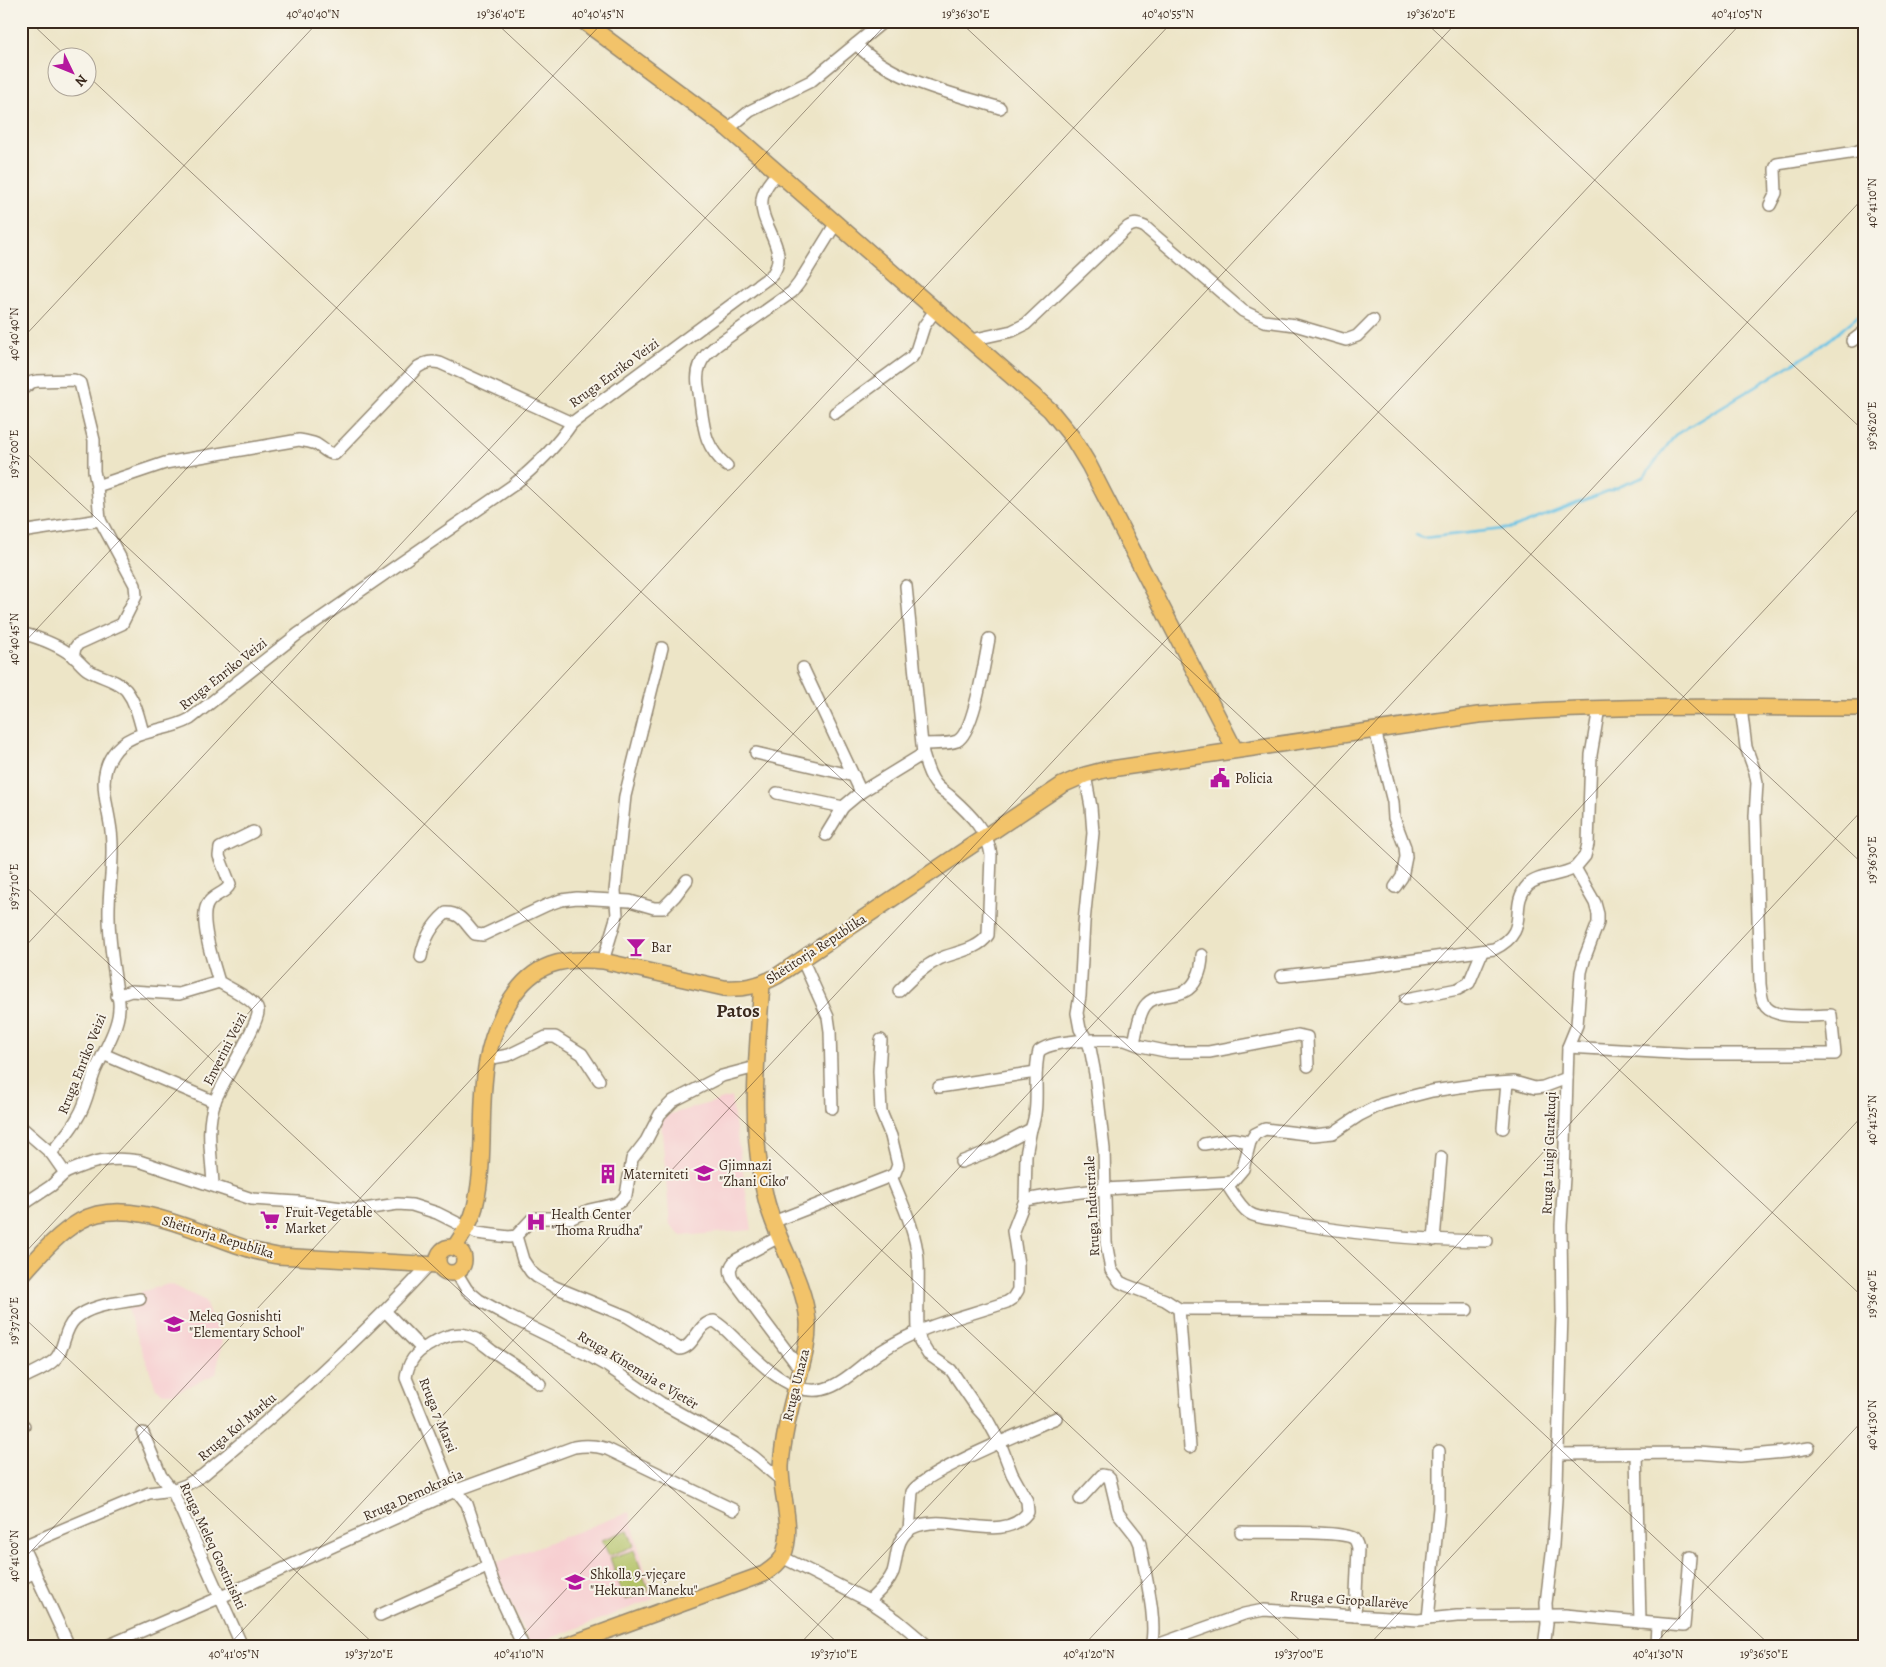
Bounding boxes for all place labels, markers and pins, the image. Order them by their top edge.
public building icon: Policia [1209,767,1231,789]
place label: Policia [1235,769,1273,788]
bar icon: Bar [625,936,647,958]
place label: Bar [651,938,672,957]
place label: Gjimnazi "Zhani Ciko" [719,1156,789,1191]
school or university icon: Gjimnazi "Zhani Ciko" [693,1162,715,1184]
building icon: Materniteti [597,1163,619,1185]
place label: Materniteti [623,1165,689,1184]
place label: Fruit-Vegetable Market [285,1203,372,1238]
place label: Health Center "Thoma Rrudha" [551,1205,643,1240]
supermarket icon: Fruit-Vegetable Market [259,1209,281,1231]
hospital icon: Health Center "Thoma Rrudha" [525,1211,547,1233]
place label: Meleq Gosnishti "Elementary School" [189,1307,305,1342]
school or university icon: Meleq Gosnishti "Elementary School" [163,1313,185,1335]
place label: Shkolla 9-vjeçare "Hekuran Maneku" [590,1565,698,1600]
school or university icon: Shkolla 9-vjeçare "Hekuran Maneku" [564,1571,586,1593]

